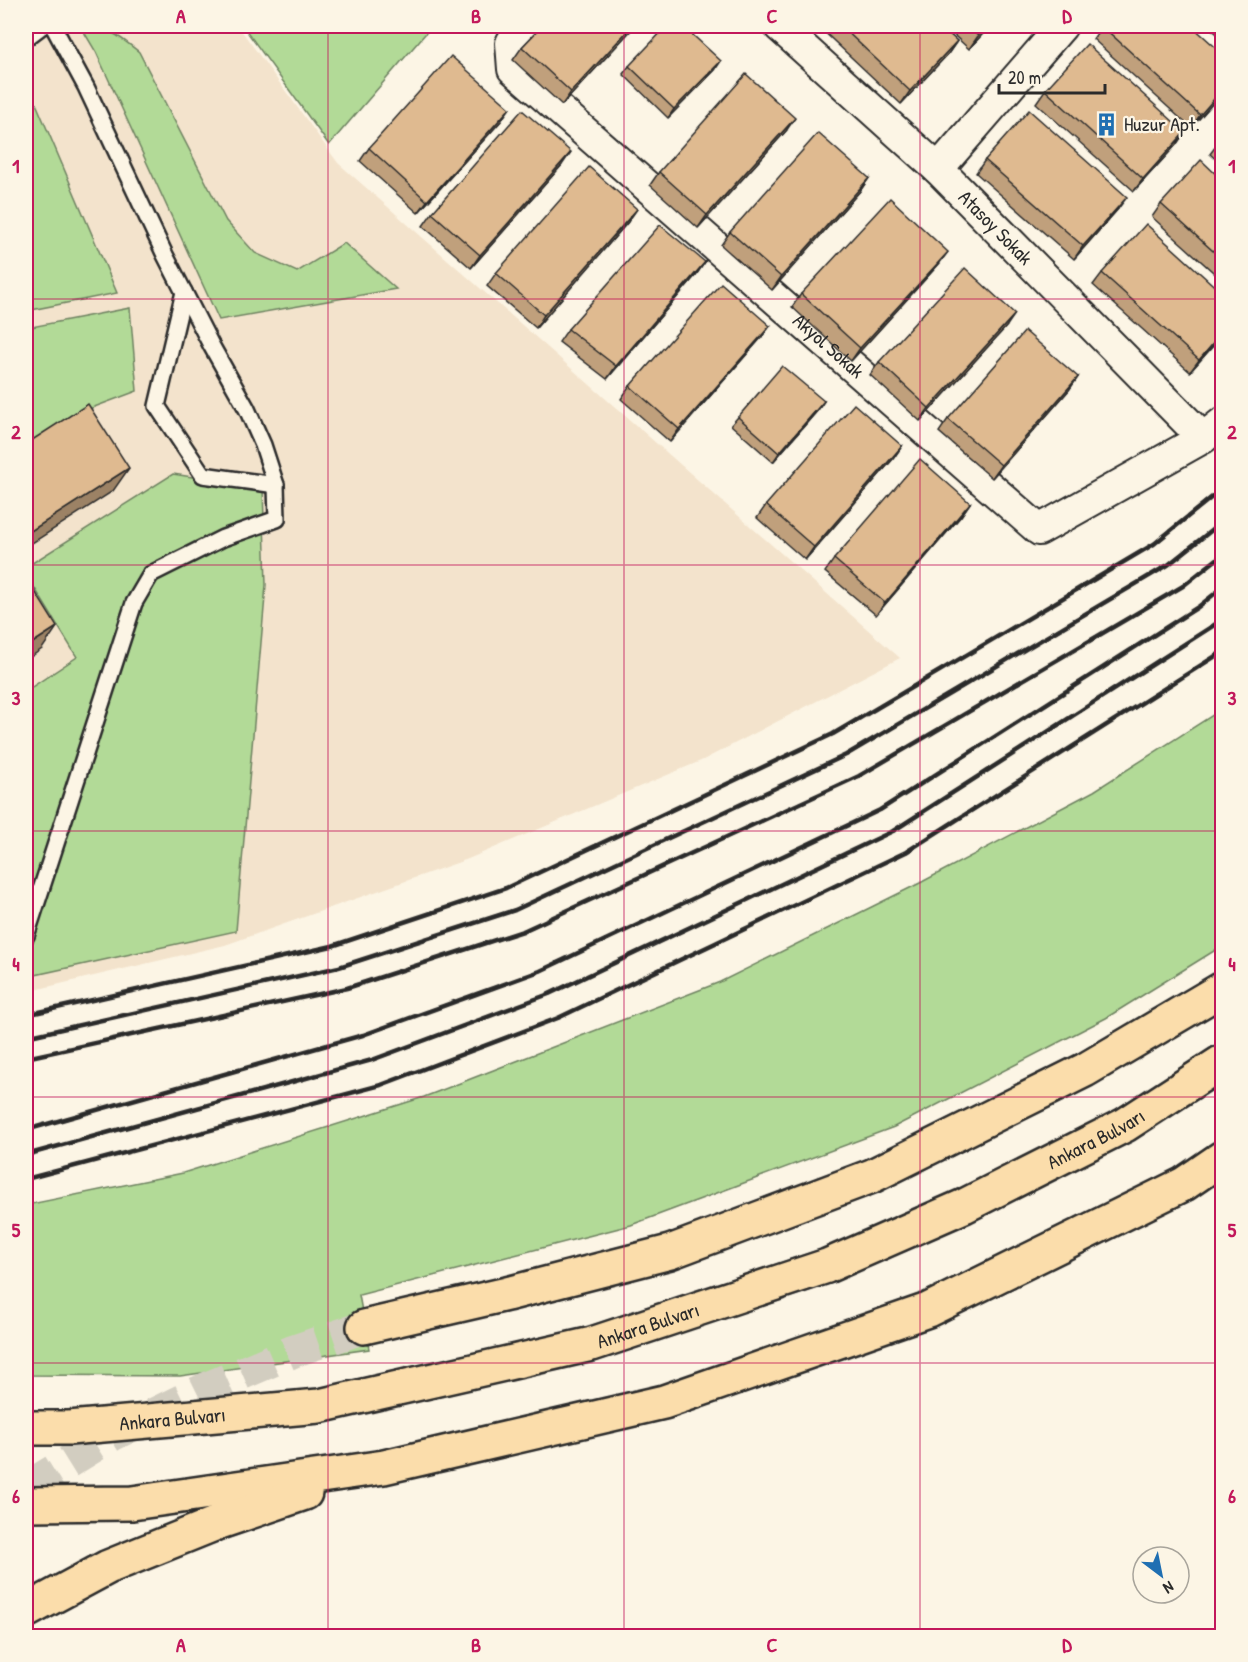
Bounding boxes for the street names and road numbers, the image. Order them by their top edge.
street label: Atasoy Sokak [953,184,1039,271]
street label: Akyol Sokak [788,307,870,384]
street label: Ankara Bulvarı [1042,1102,1150,1175]
street label: Ankara Bulvarı [593,1295,703,1355]
street label: Ankara Bulvarı [118,1400,227,1437]

